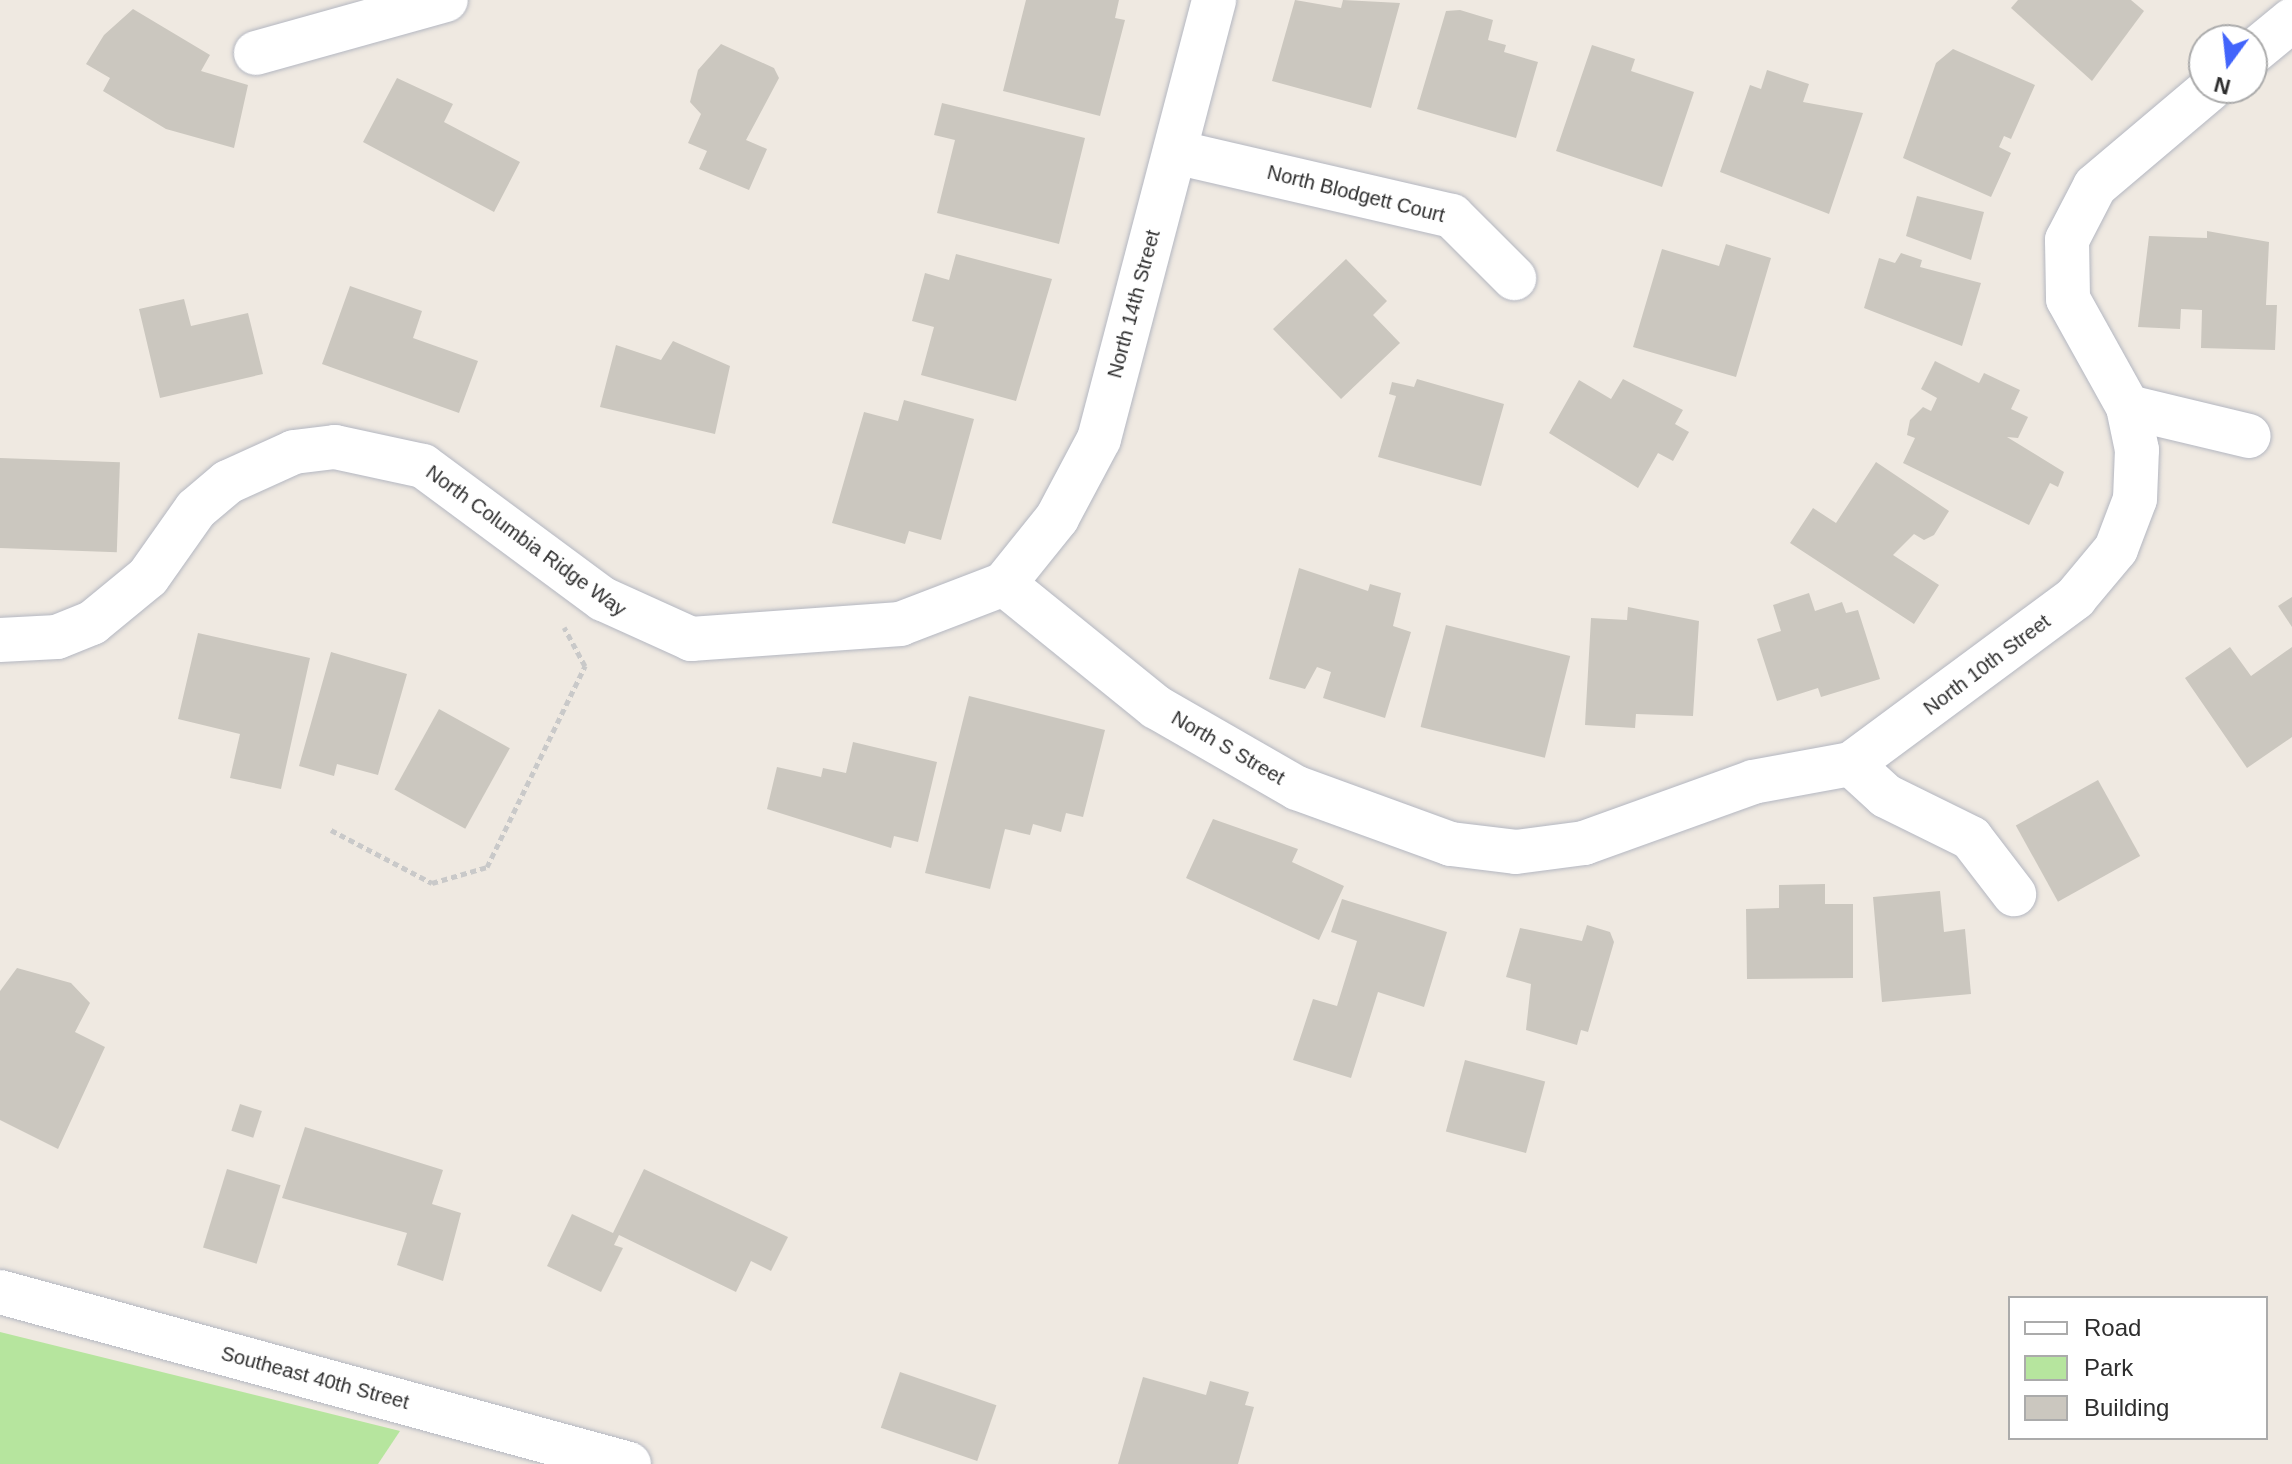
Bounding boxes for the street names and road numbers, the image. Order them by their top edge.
street label: North Blodgett Court [1265,160,1447,228]
street label: North 14th Street [1103,227,1165,381]
street label: North Columbia Ridge Way [421,460,631,622]
street label: North 10th Street [1919,610,2055,720]
street label: North S Street [1167,706,1289,790]
street label: Southeast 40th Street [218,1341,412,1415]

